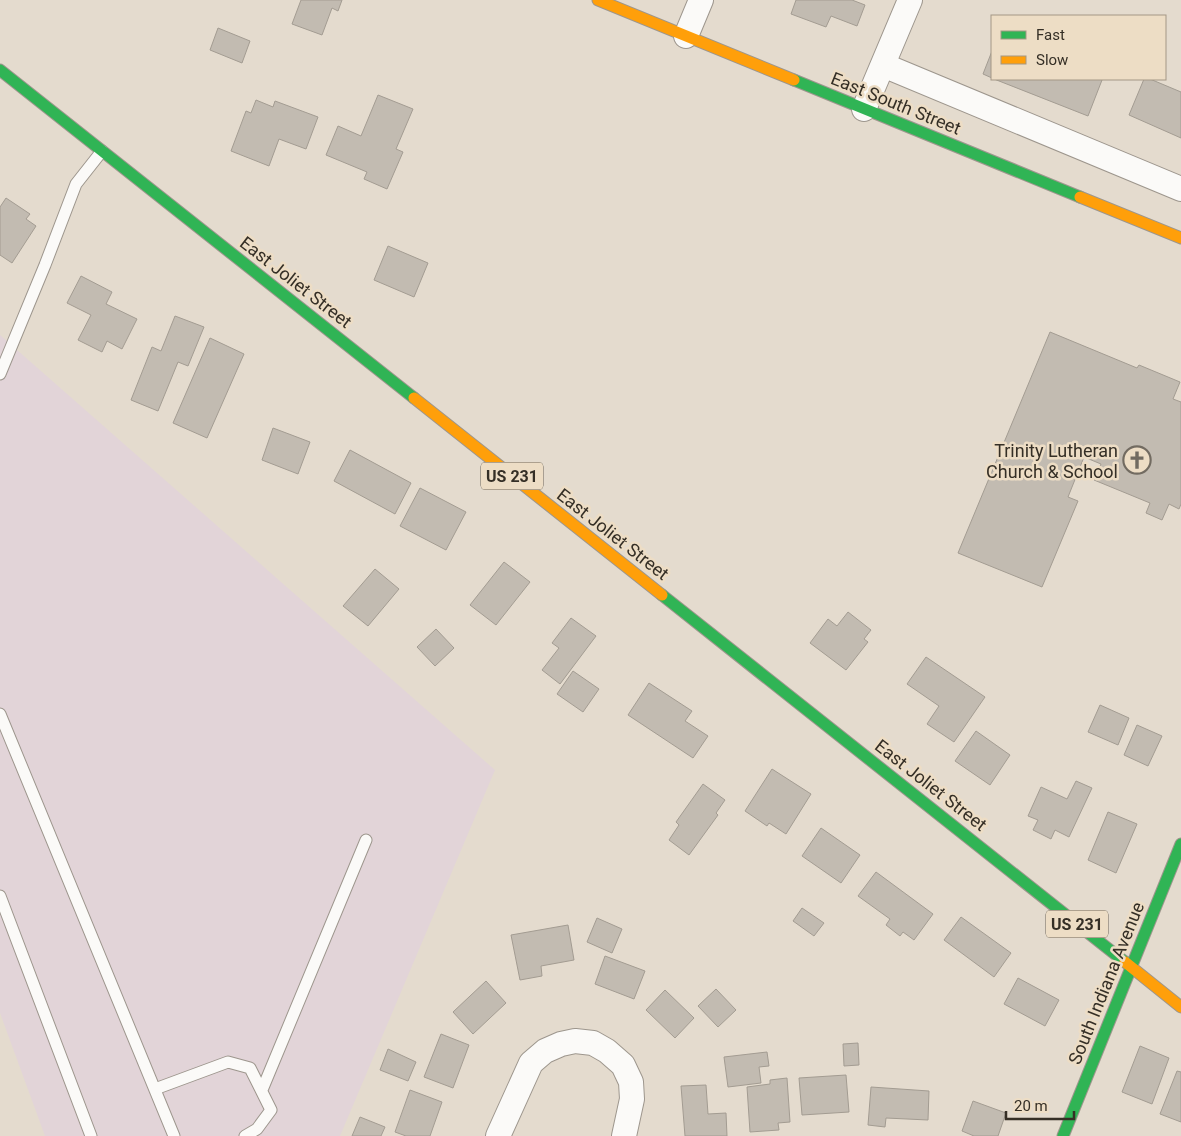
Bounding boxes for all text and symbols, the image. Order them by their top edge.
legend [991,15,1166,80]
text: Fast [1036,26,1065,44]
text: Slow [1036,51,1068,69]
street label: East South Street [828,67,964,139]
street label: East Joliet Street [236,232,356,332]
place label: Trinity Lutheran Church & School [986,440,1118,482]
church icon: Trinity Lutheran Church & School [1122,445,1152,475]
road number: US 231 [481,462,543,490]
street label: East Joliet Street [553,484,673,584]
street label: East Joliet Street [871,735,991,835]
street label: South Indiana Avenue [1064,899,1148,1067]
road number: US 231 [1046,911,1108,938]
scale bar [1006,1088,1074,1120]
text: 20 m [1014,1097,1048,1115]

